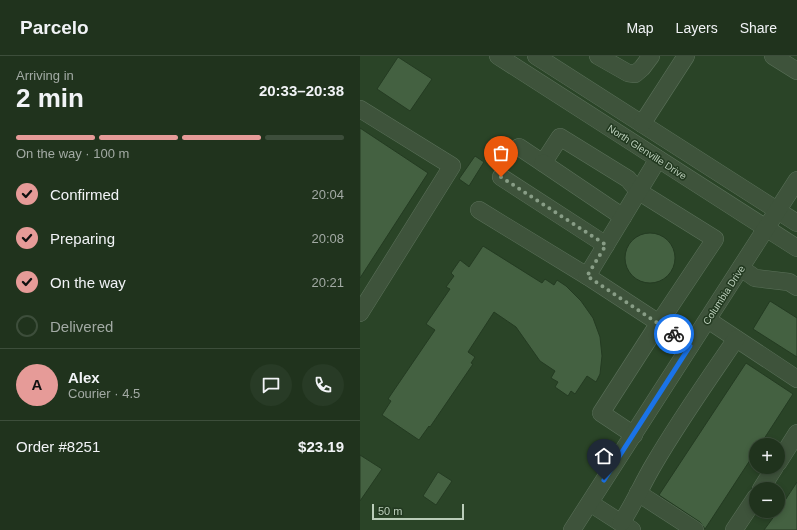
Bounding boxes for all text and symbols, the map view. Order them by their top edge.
text: Parcelo [20,17,89,38]
text: Map [626,20,654,36]
text: Layers [676,20,718,36]
text: Share [740,20,777,36]
text: Arriving in [16,68,74,83]
text: 20:33–20:38 [259,82,344,99]
text: 2 min [16,83,84,113]
street label: North Glenville Drive [606,122,689,182]
pin [484,136,518,177]
icon: bag [490,142,512,164]
text: On the way · 100 m [16,146,129,161]
icon: check [16,183,38,205]
text: Confirmed [50,186,119,203]
text: 20:04 [311,187,344,202]
icon: check [16,227,38,249]
text: Preparing [50,230,115,247]
text: 20:08 [311,231,344,246]
street label: Columbia Drive [701,263,747,327]
icon: check [16,271,38,293]
text: On the way [50,274,126,291]
text: 20:21 [311,275,344,290]
courier [654,314,694,354]
text: Delivered [50,318,113,335]
icon: bike [663,323,685,345]
button: chat [250,364,292,406]
button: phone [302,364,344,406]
text: Alex [68,369,100,386]
text: A [32,376,42,393]
text: Courier · 4.5 [68,386,140,401]
text: Order #8251 [16,438,100,455]
text: $23.19 [298,438,344,455]
map controls [749,438,785,518]
button: + [749,438,785,474]
pin [587,439,621,480]
icon: home [593,445,615,467]
button: − [749,482,785,518]
scale bar [372,502,464,521]
text: 50 m [378,505,402,517]

